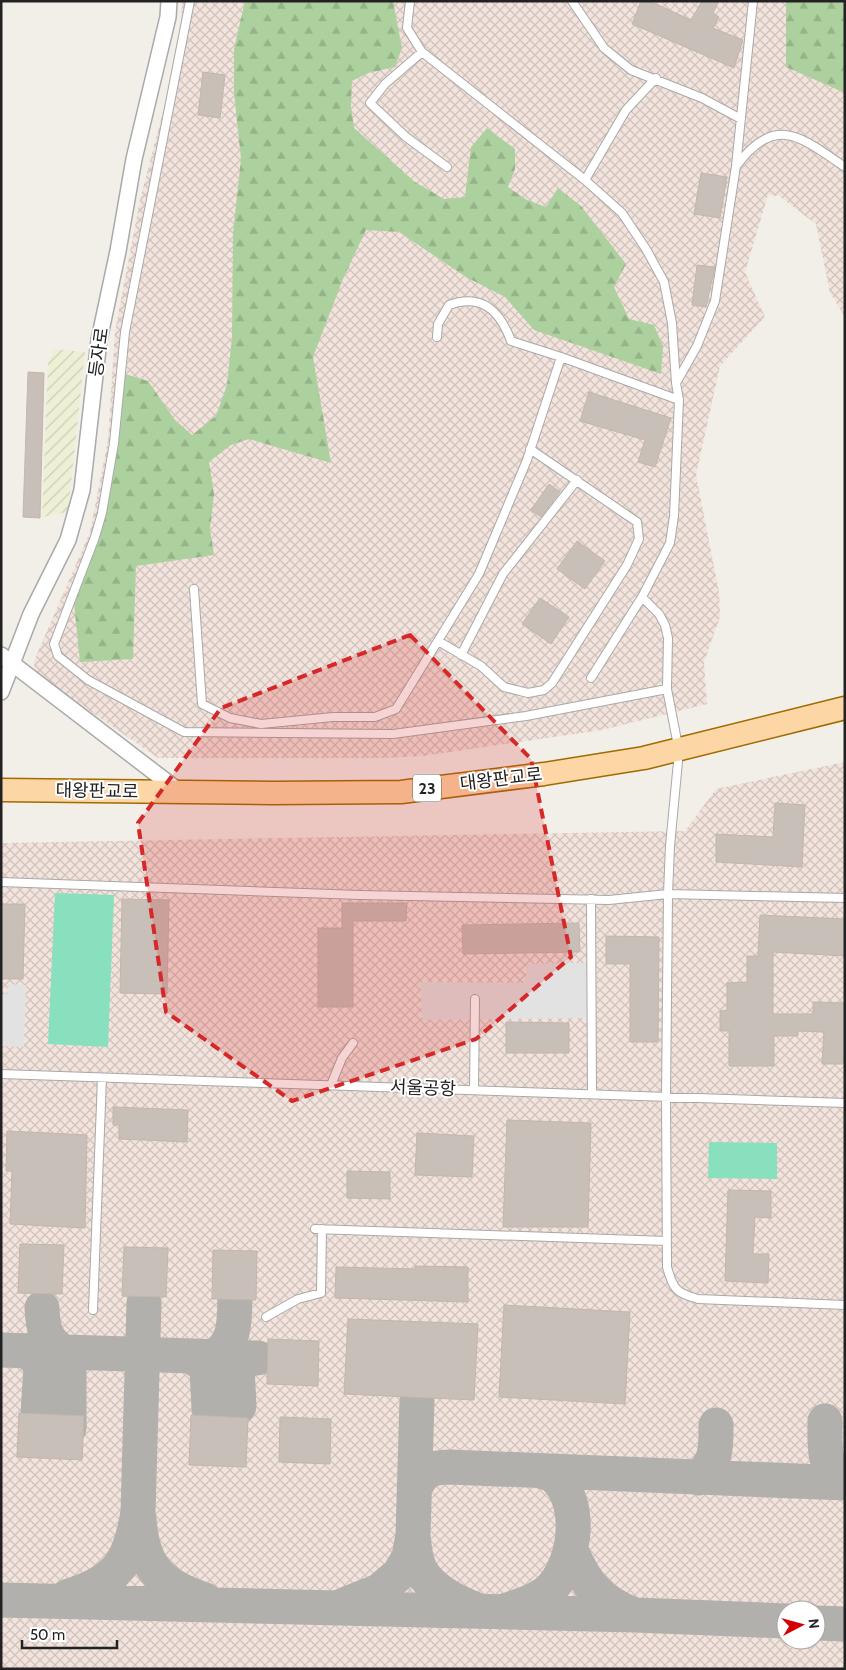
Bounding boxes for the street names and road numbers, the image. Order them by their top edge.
street label: 등자로 [85,326,113,378]
street label: 대왕판교로 [459,763,543,795]
road number: 23 [413,774,441,801]
street label: 대왕판교로 [55,779,139,803]
street label: 서울공항 [390,1076,456,1100]

